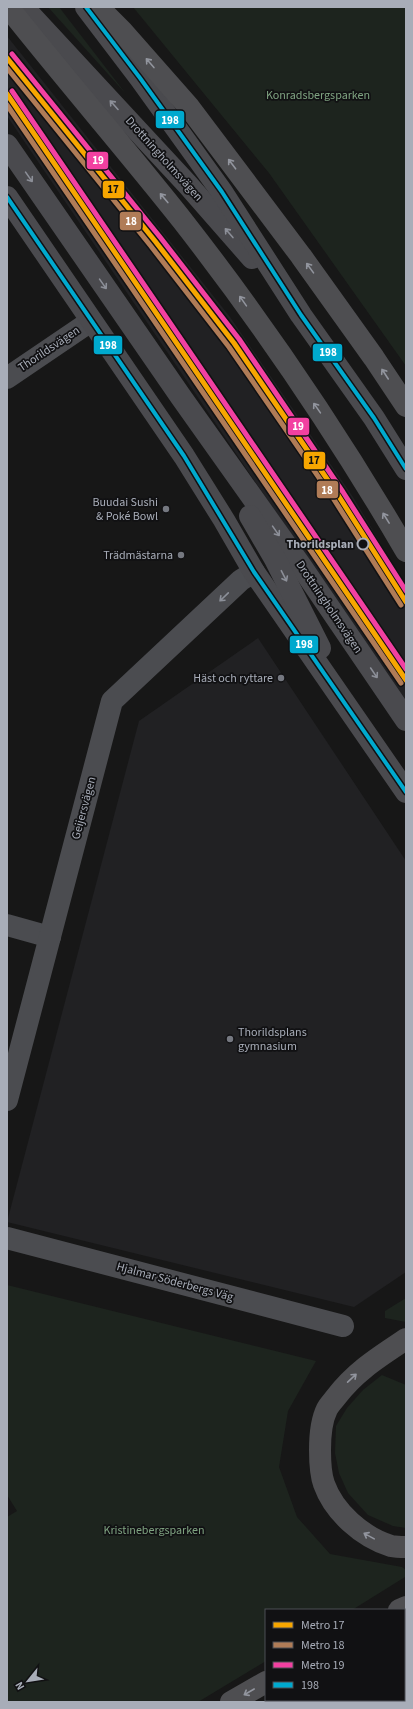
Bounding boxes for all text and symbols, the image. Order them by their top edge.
one-way arrow [145,57,154,68]
park label: Konradsbergsparken [266,87,370,104]
one-way arrow [110,100,119,110]
line badge: 198 [155,110,185,129]
street label: Drottningholmsvägen [121,113,207,205]
text: 198 [161,113,179,128]
line badge: 19 [86,151,109,170]
text: 19 [92,153,104,168]
one-way arrow [227,158,236,169]
one-way arrow [25,171,33,182]
line badge: 17 [102,180,125,199]
text: 17 [107,182,119,197]
one-way arrow [159,193,168,203]
line badge: 18 [119,211,142,231]
text: 18 [125,214,137,229]
one-way arrow [225,227,234,238]
one-way arrow [306,262,314,273]
one-way arrow [99,278,107,289]
one-way arrow [239,296,247,307]
street label: Thorildsvägen [15,322,83,376]
line badge: 198 [93,335,123,355]
text: 198 [99,338,117,353]
line badge: 198 [312,343,343,362]
text: 198 [319,345,337,360]
one-way arrow [380,368,388,380]
one-way arrow [313,402,321,413]
line badge: 19 [287,417,310,436]
text: 19 [292,419,304,434]
line badge: 17 [303,451,326,470]
text: 17 [308,453,320,468]
line badge: 18 [316,480,339,499]
text: 18 [321,483,333,498]
place label: Buudai Sushi & Poké Bowl [92,494,158,525]
marker: Buudai Sushi & Poké Bowl [161,504,171,514]
one-way arrow [382,513,390,524]
one-way arrow [272,525,280,536]
place label: Thorildsplan [287,536,354,553]
marker: Thorildsplan [356,537,370,551]
place label: Trädmästarna [103,547,173,564]
marker: Trädmästarna [176,550,186,560]
street label: Drottningholmsvägen [292,557,366,657]
one-way arrow [280,570,288,582]
one-way arrow [219,592,229,602]
line badge: 198 [289,635,319,654]
text: 198 [295,637,313,652]
one-way arrow [370,667,378,678]
place label: Häst och ryttare [193,670,273,687]
marker: Häst och ryttare [276,673,286,683]
street label: Geijersvägen [67,775,101,841]
place label: Thorildsplans gymnasium [238,1024,307,1055]
marker: Thorildsplans gymnasium [225,1034,235,1044]
street label: Hjalmar Söderbergs Väg [115,1258,235,1306]
one-way arrow [347,1374,357,1383]
park label: Kristinebergsparken [103,1522,205,1539]
one-way arrow [363,1531,375,1539]
legend [265,1609,405,1701]
text: Metro 17 [301,1617,345,1634]
text: Metro 18 [301,1637,345,1654]
text: Metro 19 [301,1657,345,1674]
north arrow [8,1661,48,1701]
text: 198 [301,1677,319,1694]
text: N [11,1679,28,1693]
one-way arrow [243,1688,255,1696]

